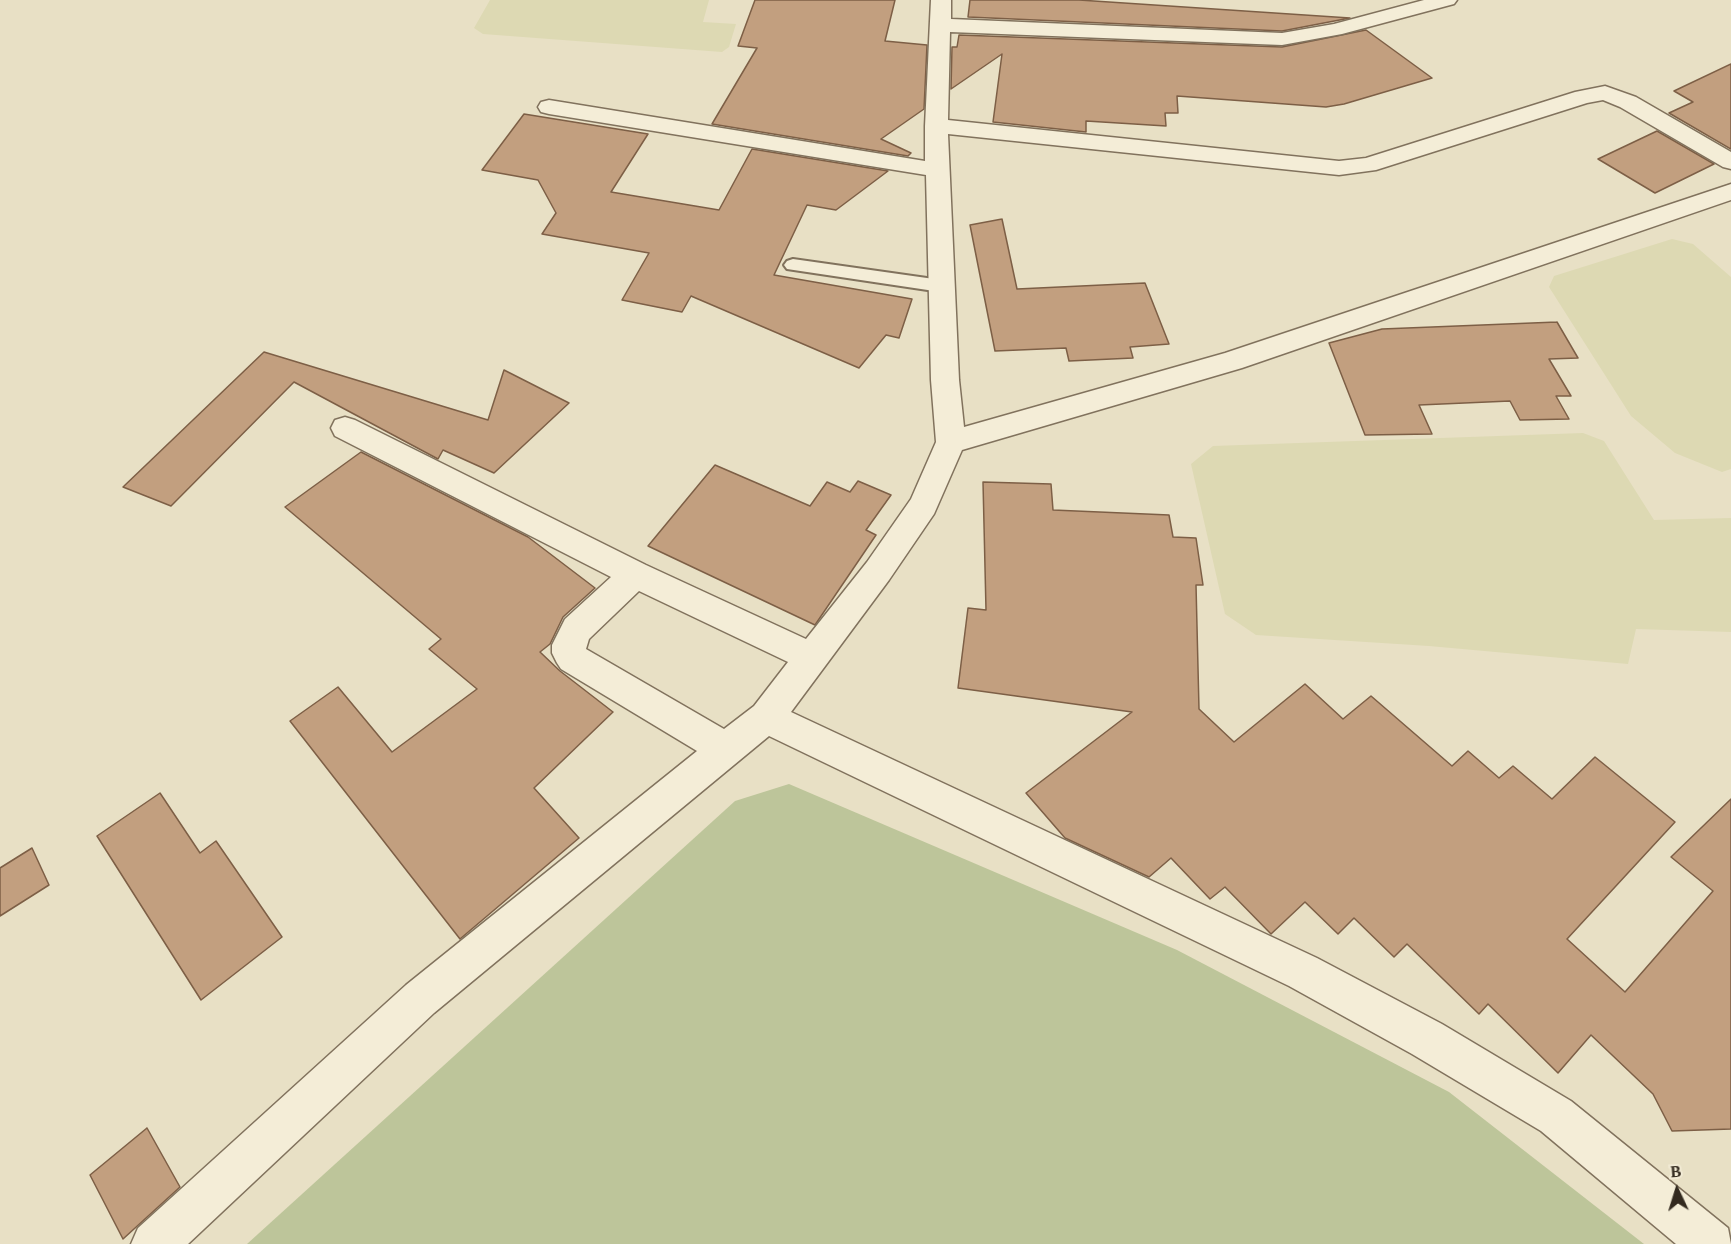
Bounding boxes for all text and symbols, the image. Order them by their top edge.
north arrow [1647,1160,1707,1220]
text: B [1669,1160,1682,1184]

